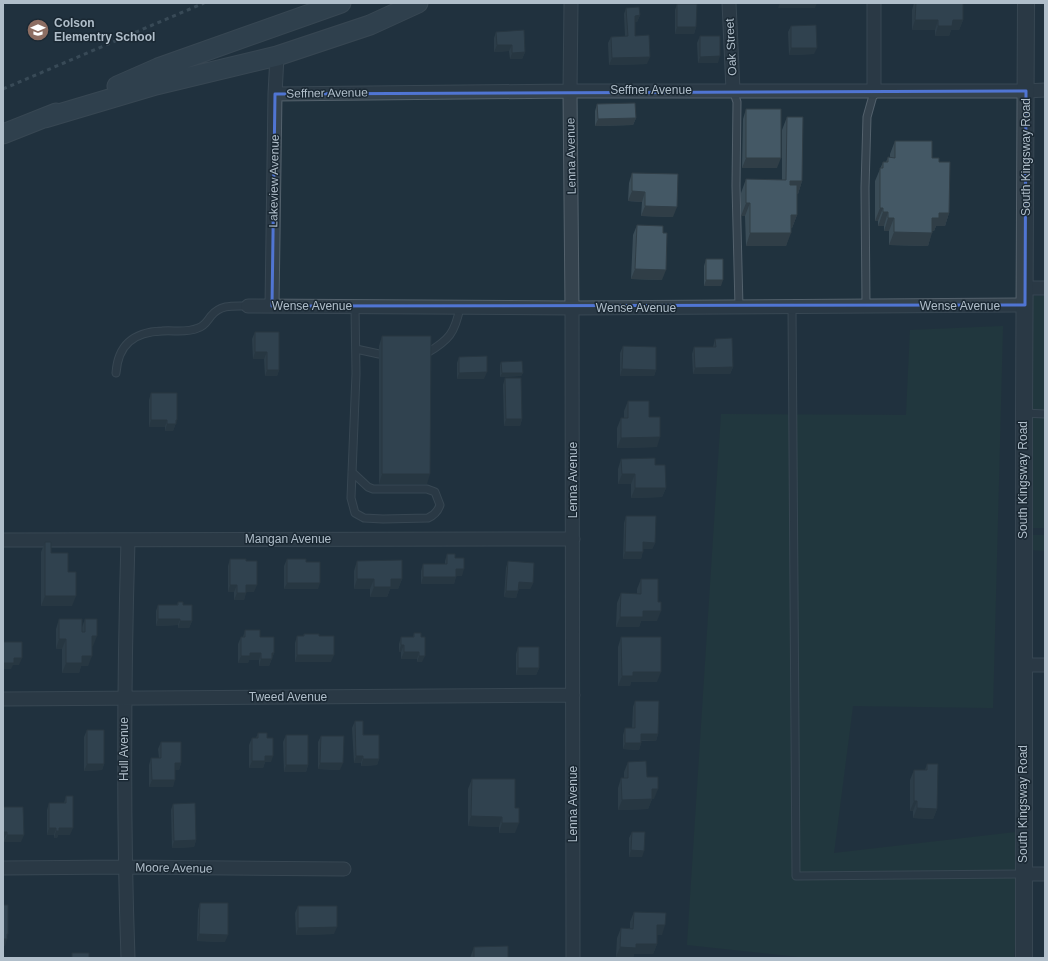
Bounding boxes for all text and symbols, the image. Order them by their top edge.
place label: Colson Elementry School [54,16,155,44]
school or university icon: Colson Elementry School [25,17,51,43]
street label: Oak Street [722,17,739,76]
street label: Seffner Avenue [610,83,692,97]
street label: Seffner Avenue [286,85,368,101]
street label: South Kingsway Road [1019,98,1033,216]
street label: Lenna Avenue [563,117,579,194]
street label: Lakeview Avenue [266,134,282,228]
street label: Wense Avenue [272,299,352,313]
street label: Wense Avenue [920,299,1000,313]
street label: Wense Avenue [596,301,676,315]
street label: South Kingsway Road [1016,421,1030,539]
street label: Lenna Avenue [566,441,580,518]
street label: Mangan Avenue [245,532,332,546]
street label: Tweed Avenue [249,690,328,704]
street label: Hull Avenue [117,717,131,781]
street label: South Kingsway Road [1016,745,1030,863]
street label: Lenna Avenue [566,765,580,842]
street label: Moore Avenue [135,860,213,876]

